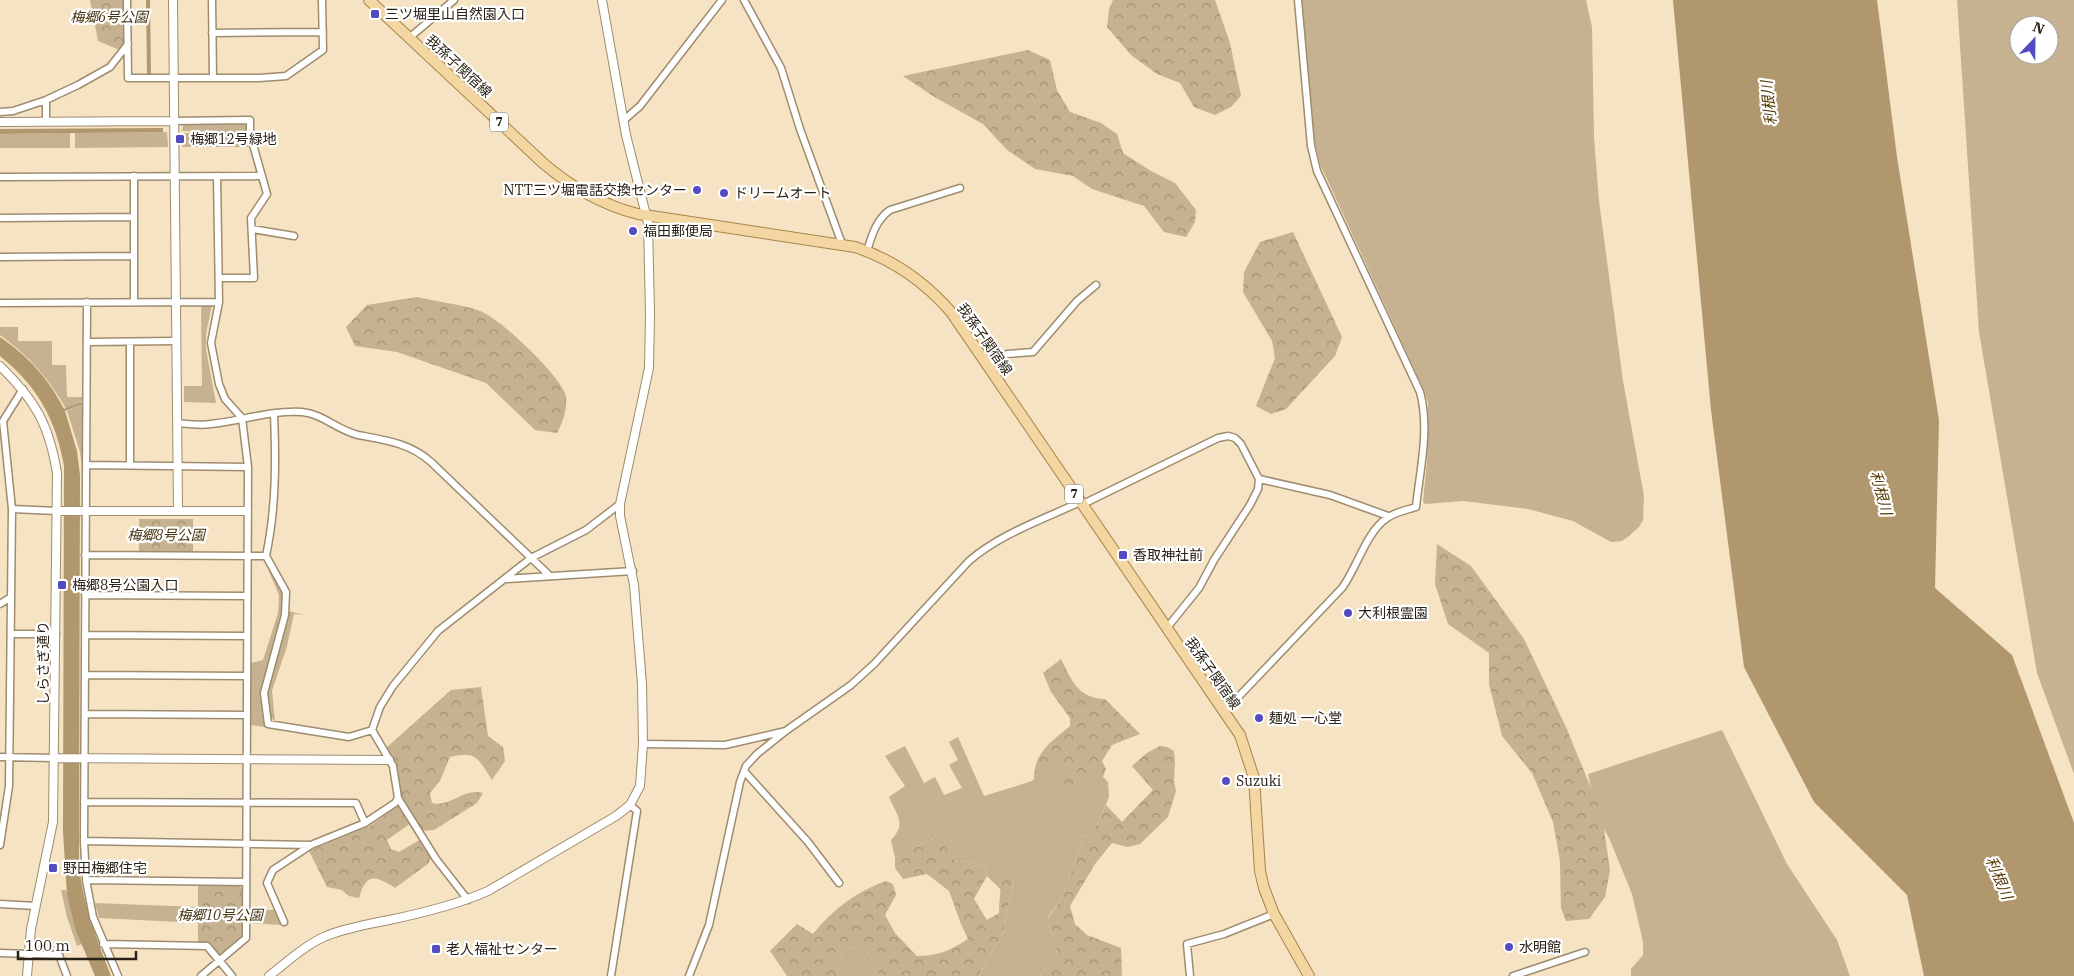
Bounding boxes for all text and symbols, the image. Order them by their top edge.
place label: 三ツ堀里山自然園入口 [385,5,525,23]
park label: 梅郷6号公園 [70,8,150,26]
marker: 三ツ堀里山自然園入口 [369,8,381,20]
north arrow [2009,15,2059,65]
text: N [2030,18,2047,38]
street label: 我孫子関宿線 [422,31,496,101]
water label: 利根川 [1756,78,1780,126]
road number: 7 [490,112,508,132]
place label: 梅郷12号緑地 [190,130,277,148]
marker: 梅郷12号緑地 [174,133,186,145]
place label: NTT三ツ堀電話交換センター [504,181,687,199]
marker: NTT三ツ堀電話交換センター [691,184,703,196]
place label: ドリームオート [734,184,832,202]
marker: ドリームオート [718,187,730,199]
place label: 福田郵便局 [643,222,713,240]
marker: 福田郵便局 [627,225,639,237]
street label: 我孫子関宿線 [954,299,1016,379]
water label: 利根川 [1866,469,1897,519]
road number: 7 [1065,484,1083,504]
park label: 梅郷8号公園 [127,526,207,544]
place label: 香取神社前 [1133,546,1203,564]
marker: 香取神社前 [1117,549,1129,561]
place label: 梅郷8号公園入口 [72,576,178,594]
marker: 梅郷8号公園入口 [56,579,68,591]
place label: 大利根霊園 [1358,604,1428,622]
marker: 大利根霊園 [1342,607,1354,619]
street label: しらさぎ通り [34,621,52,705]
street label: 我孫子関宿線 [1182,633,1244,713]
place label: 麺処 一心堂 [1269,709,1342,727]
marker: 麺処 一心堂 [1253,712,1265,724]
place label: Suzuki [1236,772,1281,790]
marker: Suzuki [1220,775,1232,787]
water label: 利根川 [1982,853,2018,904]
place label: 野田梅郷住宅 [63,859,147,877]
marker: 野田梅郷住宅 [47,862,59,874]
park label: 梅郷10号公園 [177,906,265,924]
scale bar [18,928,135,960]
text: 100 m [25,936,70,955]
place label: 水明館 [1519,938,1561,956]
place label: 老人福祉センター [446,940,558,958]
marker: 水明館 [1503,941,1515,953]
marker: 老人福祉センター [430,943,442,955]

